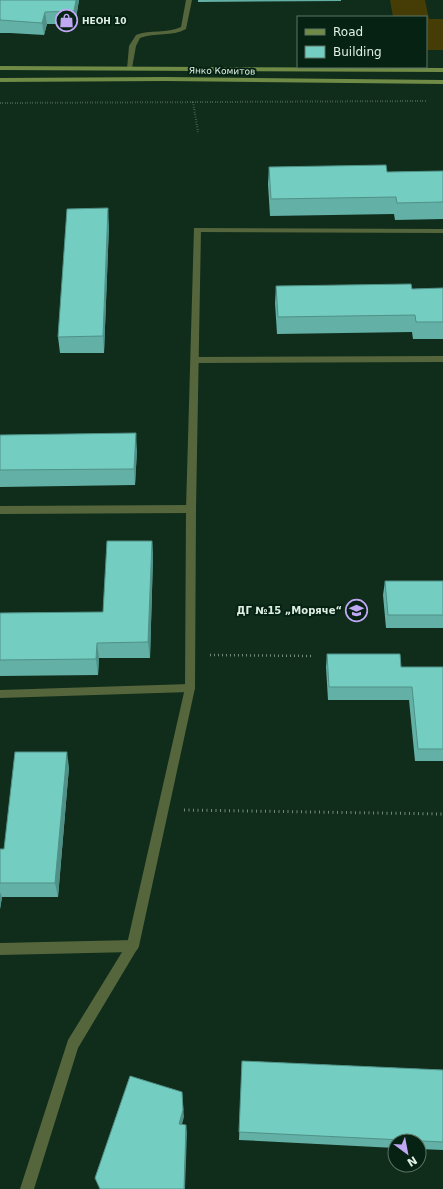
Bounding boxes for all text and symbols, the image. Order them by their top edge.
shop icon: НЕОН 10 [54,8,80,34]
place label: НЕОН 10 [82,16,127,26]
legend [297,16,427,68]
text: Road [333,25,363,39]
text: Building [333,45,382,59]
street label: Янко Комитов [189,65,255,77]
school or university icon: ДГ №15 „Моряче“ [344,597,370,623]
place label: ДГ №15 „Моряче“ [237,605,342,616]
north arrow [387,1133,427,1173]
text: N [405,1153,419,1169]

